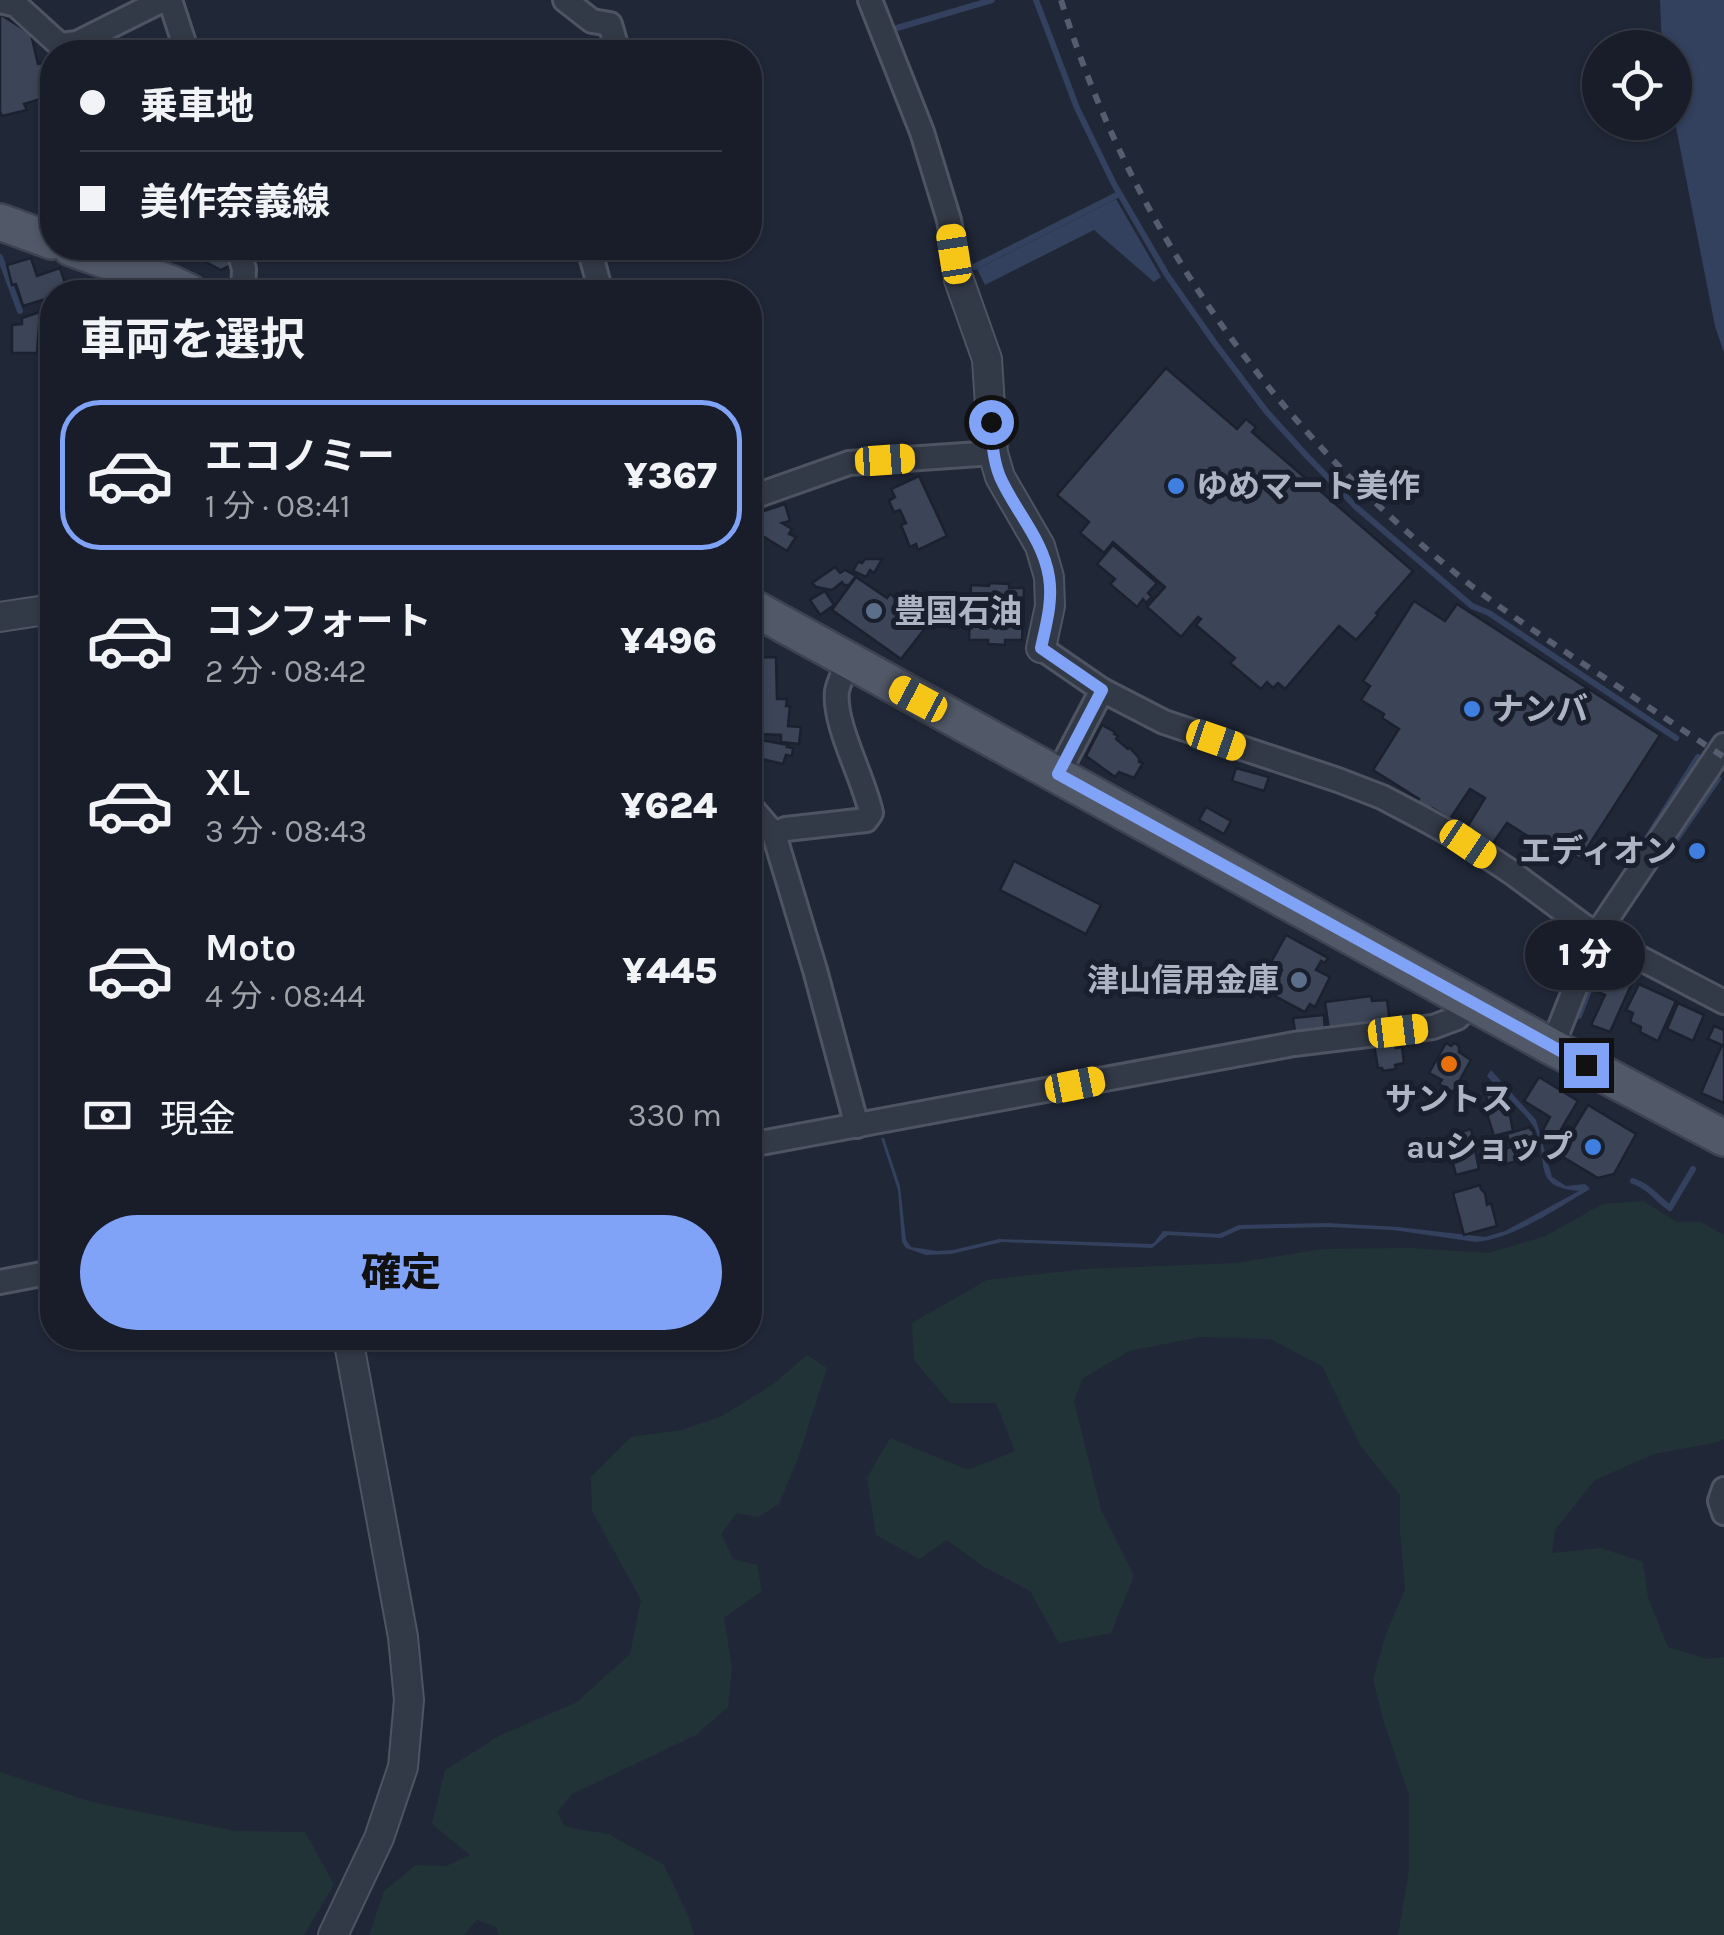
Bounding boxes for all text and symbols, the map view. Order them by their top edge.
map controls [1582,30,1692,140]
button: locate [1582,30,1692,140]
text: 乗車地 [140,84,254,129]
text: 美作奈義線 [140,180,330,225]
car [934,222,974,286]
text: 車両を選択 [80,314,305,366]
route start [969,400,1014,445]
icon: car [85,430,175,520]
text: エコノミー [205,434,395,479]
car [854,443,916,477]
text: ¥367 [624,453,717,498]
place label: ゆめマート美作 [1196,468,1420,505]
marker: ゆめマート美作 [1165,475,1187,497]
text: 1 分 · 08:41 [205,488,351,525]
place label: 豊国石油 [894,593,1022,630]
icon: car [85,595,175,685]
text: コンフォート [205,599,432,644]
marker: 豊国石油 [863,600,885,622]
text: ¥496 [620,618,717,663]
text: 2 分 · 08:42 [205,653,367,690]
car [884,672,952,726]
place label: ナンバ [1492,691,1588,728]
marker: ナンバ [1461,698,1483,720]
car [1183,716,1249,764]
icon: car [85,760,175,850]
text: XL [205,760,250,805]
text: ¥624 [621,783,717,828]
text: 3 分 · 08:43 [205,813,367,850]
car [1435,815,1501,873]
place label: エディオン [1519,833,1677,870]
marker: エディオン [1686,840,1708,862]
callout: 1 分 [1526,920,1646,990]
icon: car [85,925,175,1015]
text: Moto [205,925,296,970]
text: 1 分 [1559,936,1611,973]
text: ¥445 [622,948,717,993]
place label: 津山信用金庫 [1087,962,1279,999]
marker: 津山信用金庫 [1288,969,1310,991]
text: 4 分 · 08:44 [205,978,365,1015]
car [1366,1012,1430,1050]
route end [1564,1043,1609,1088]
marker: サントス [1438,1053,1460,1075]
car [1043,1065,1107,1105]
place label: サントス [1385,1081,1513,1118]
icon: cash [80,1088,135,1143]
text: 現金 [160,1097,236,1142]
text: 330 m [628,1097,722,1134]
place label: auショップ [1406,1129,1573,1166]
marker: auショップ [1582,1136,1604,1158]
button: 確定 [80,1215,722,1330]

